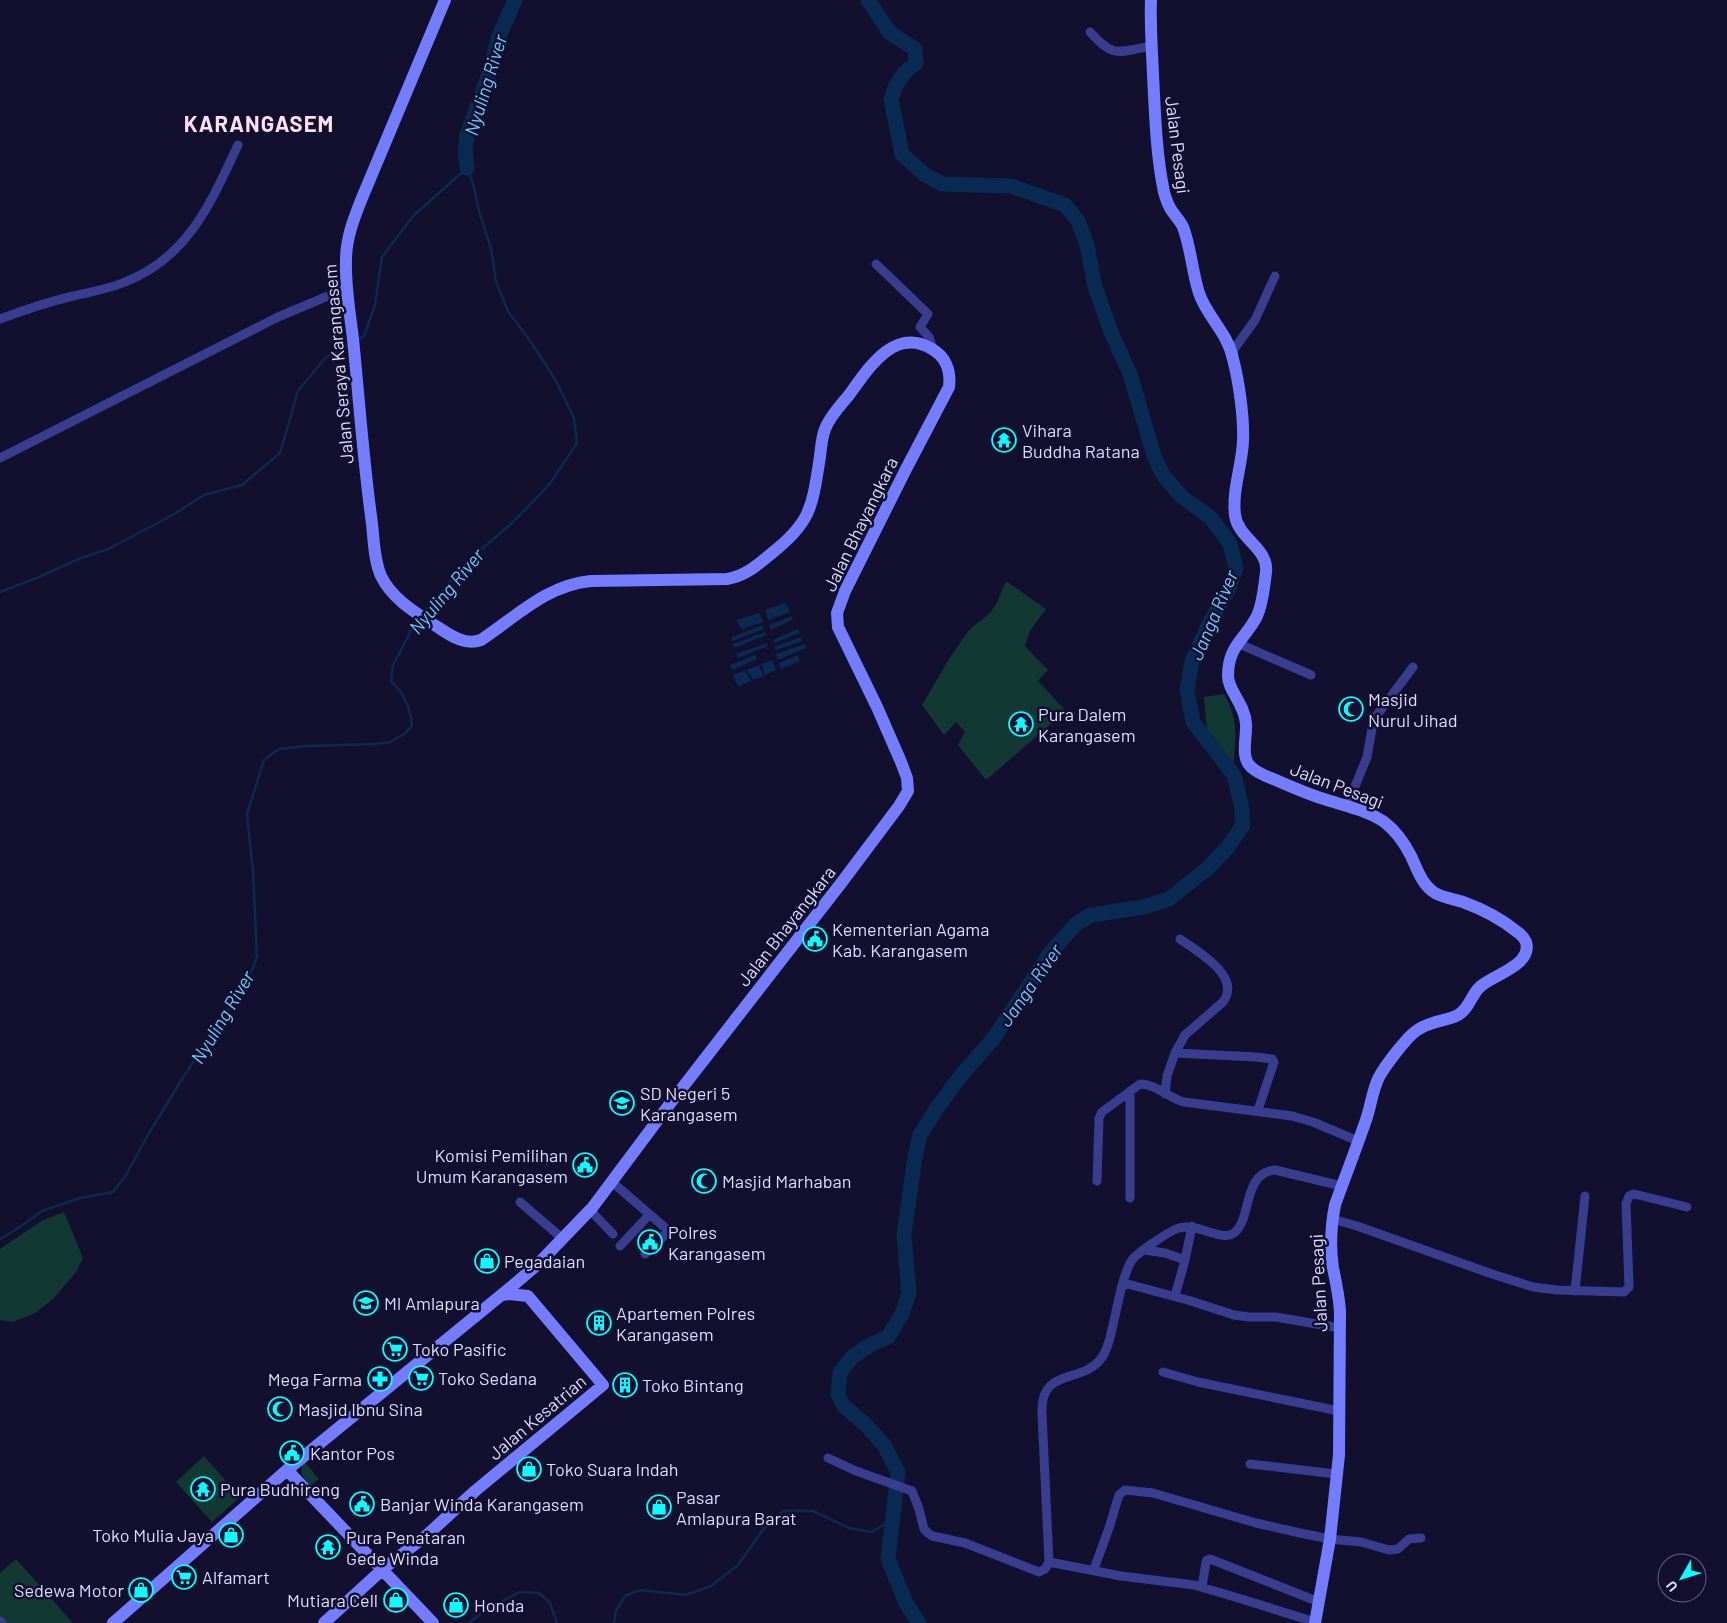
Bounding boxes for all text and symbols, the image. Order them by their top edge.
water label: Nyuling River [459,31,512,138]
street label: Jalan Pesagi [1161,95,1195,195]
district label: KARANGASEM [184,110,334,136]
street label: Jalan Seraya Karangasem [318,263,358,465]
place label: Vihara Buddha Ratana [1022,419,1140,462]
temple icon: Vihara Buddha Ratana [991,427,1017,453]
street label: Jalan Bhayangkara [818,453,902,595]
water label: Nyuling River [404,543,489,638]
water label: Janga River [1184,566,1243,663]
place label: Masjid Nurul Jihad [1368,688,1457,731]
mosque icon: Masjid Nurul Jihad [1338,696,1364,722]
place label: Pura Dalem Karangasem [1038,703,1136,746]
temple icon: Pura Dalem Karangasem [1008,711,1034,737]
street label: Jalan Pesagi [1287,757,1387,813]
street label: Jalan Bhayangkara [732,861,840,991]
place label: Kementerian Agama Kab. Karangasem [832,918,989,961]
public building icon: Kementerian Agama Kab. Karangasem [802,926,828,952]
water label: Janga River [993,938,1067,1031]
water label: Nyuling River [185,965,259,1068]
place label: SD Negeri 5 Karangasem [640,1082,738,1125]
school or university icon: SD Negeri 5 Karangasem [609,1090,635,1116]
place label: Komisi Pemilihan Umum Karangasem [416,1144,568,1187]
public building icon: Komisi Pemilihan Umum Karangasem [572,1152,598,1178]
mosque icon: Masjid Marhaban [691,1168,717,1194]
place label: Masjid Marhaban [722,1170,851,1192]
place label: Polres Karangasem [668,1221,766,1264]
public building icon: Polres Karangasem [637,1229,663,1255]
street label: Jalan Pesagi [1304,1233,1332,1333]
shop icon: Pegadaian [474,1248,500,1274]
place label: Pegadaian [504,1250,585,1272]
school or university icon: MI Amlapura [353,1290,379,1316]
place label: MI Amlapura [384,1292,480,1314]
place label: Apartemen Polres Karangasem [616,1302,755,1345]
building icon: Apartemen Polres Karangasem [586,1310,612,1336]
supermarket icon: Toko Pasific [382,1336,408,1362]
place label: Toko Pasific [412,1338,506,1360]
supermarket icon: Toko Sedana [408,1365,434,1391]
pharmacy icon: Mega Farma [367,1366,393,1392]
place label: Toko Sedana [438,1367,537,1389]
place label: Mega Farma [268,1368,362,1390]
street label: Jalan Kesatrian [484,1370,590,1464]
building icon: Toko Bintang [612,1372,638,1398]
place label: Toko Bintang [642,1374,744,1396]
mosque icon: Masjid Ibnu Sina [267,1396,293,1422]
place label: Masjid Ibnu Sina [298,1398,423,1420]
public building icon: Kantor Pos [279,1440,305,1466]
place label: Kantor Pos [310,1442,395,1464]
shop icon: Toko Suara Indah [516,1456,542,1482]
place label: Toko Suara Indah [546,1458,679,1480]
temple icon: Pura Budhireng [190,1476,216,1502]
place label: Pura Budhireng [220,1478,340,1500]
place label: Pasar Amlapura Barat [676,1486,797,1529]
public building icon: Banjar Winda Karangasem [349,1491,375,1517]
place label: Banjar Winda Karangasem [380,1493,584,1515]
shop icon: Pasar Amlapura Barat [646,1494,672,1520]
shop icon: Toko Mulia Jaya [218,1522,244,1548]
place label: Toko Mulia Jaya [92,1524,214,1546]
place label: Pura Penataran Gede Winda [346,1526,466,1569]
temple icon: Pura Penataran Gede Winda [315,1534,341,1560]
north arrow [1657,1553,1707,1603]
supermarket icon: Alfamart [171,1564,197,1590]
place label: Alfamart [202,1566,270,1588]
shop icon: Sedewa Motor [128,1577,154,1603]
text: U [1662,1578,1681,1595]
place label: Sedewa Motor [14,1579,124,1601]
shop icon: Mutiara Cell [383,1587,409,1613]
place label: Mutiara Cell [287,1589,378,1611]
shop icon: Honda [443,1592,469,1618]
place label: Honda [474,1594,524,1616]

